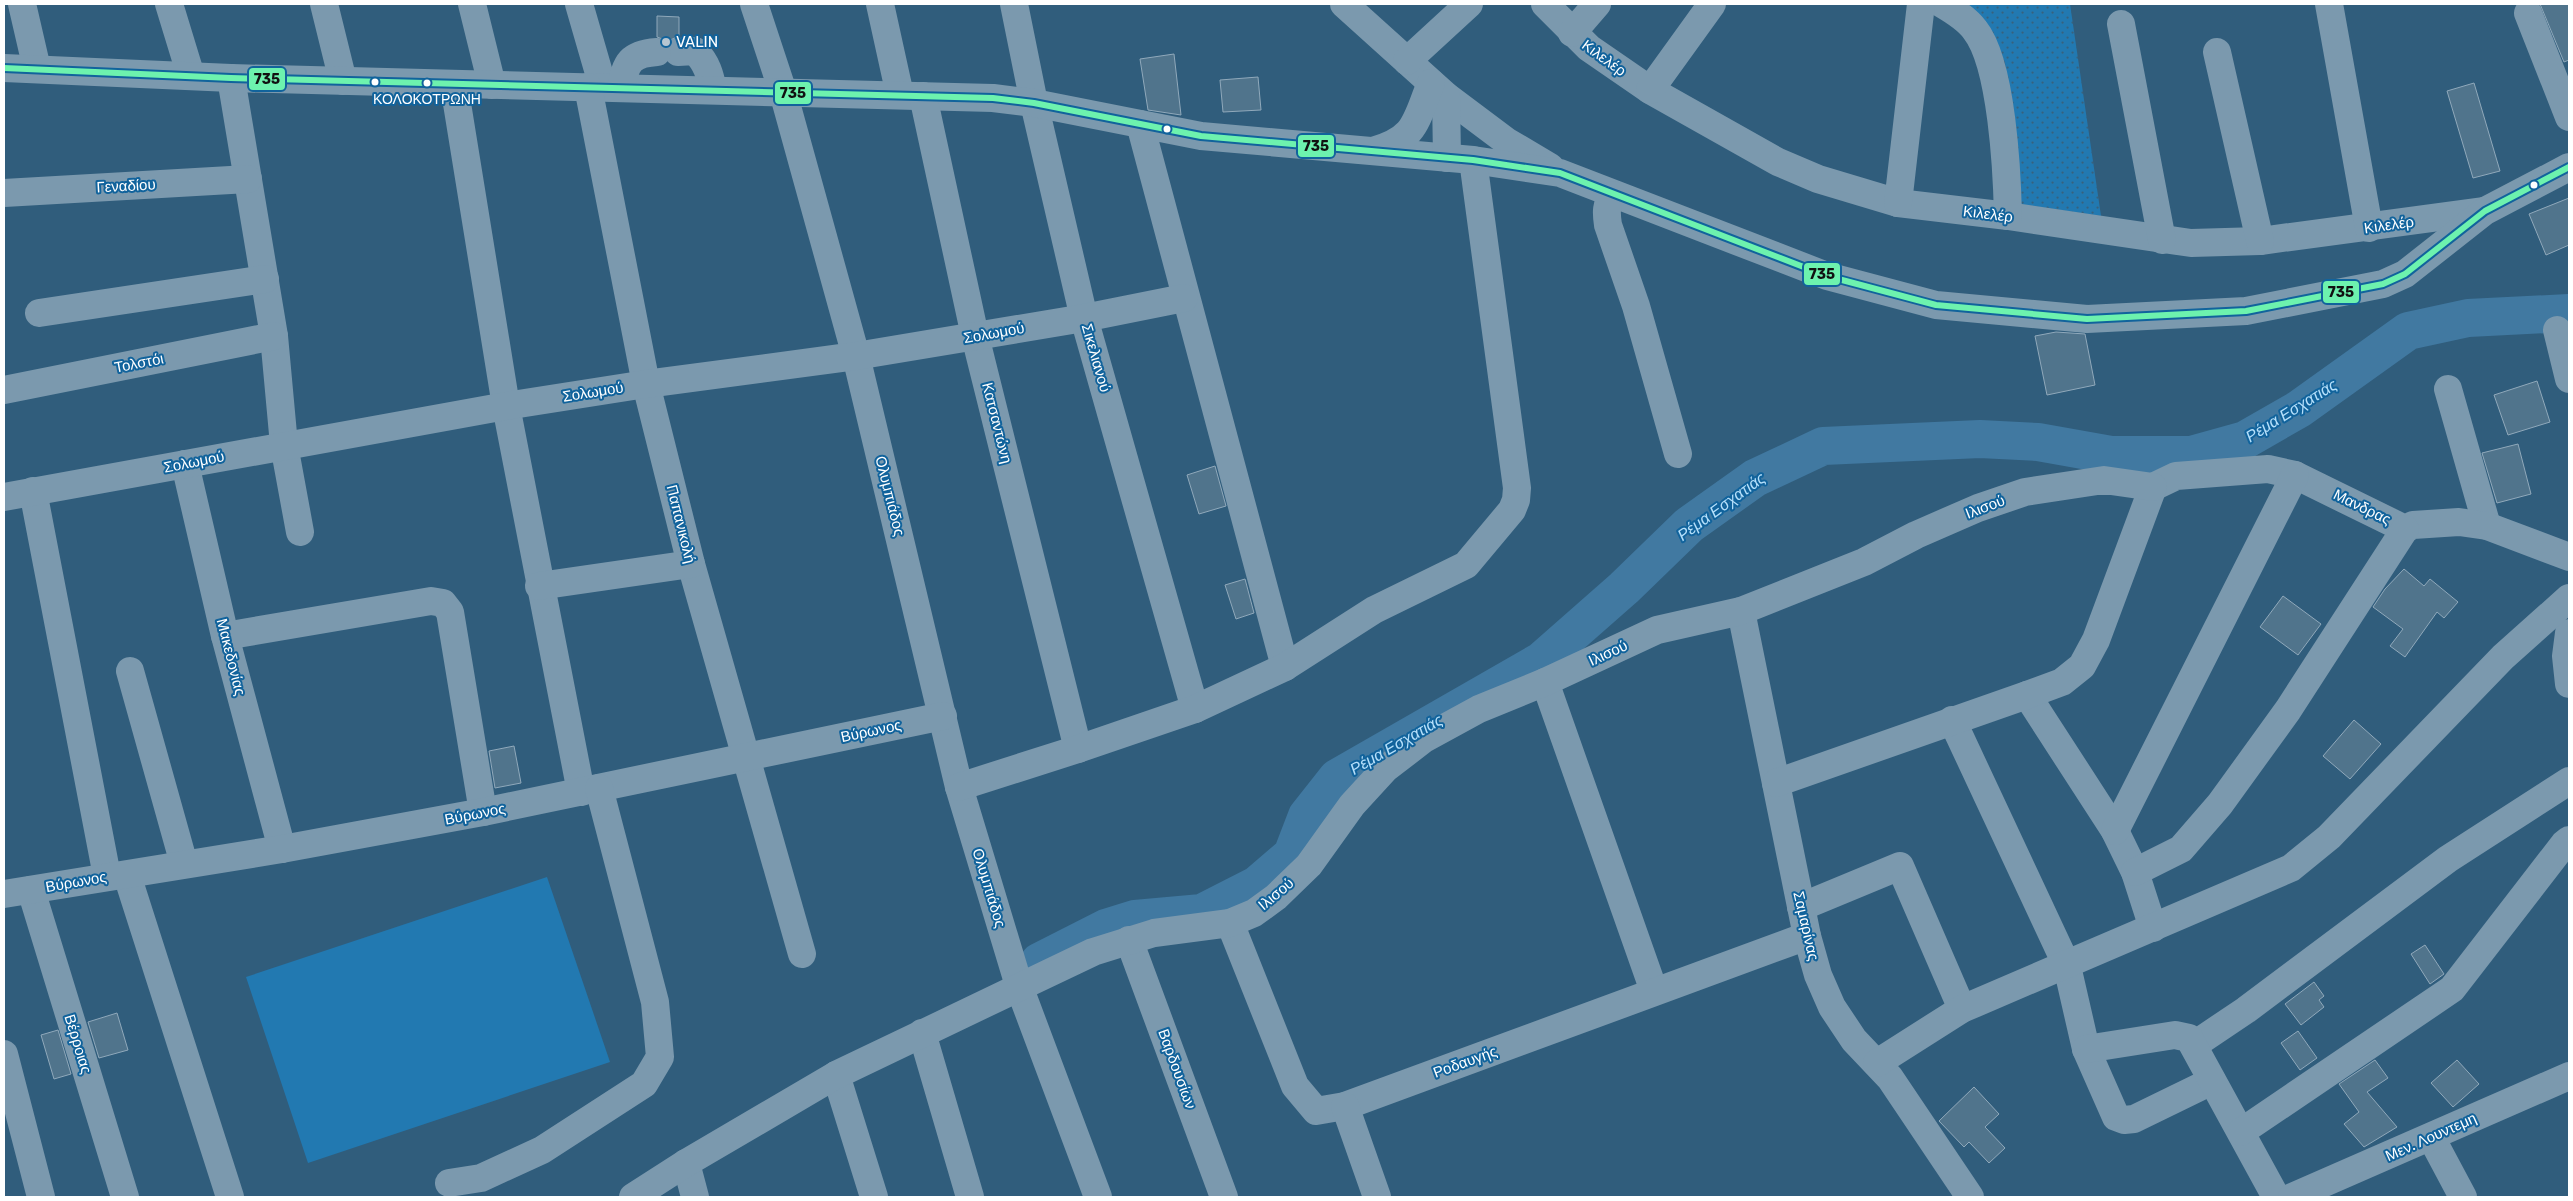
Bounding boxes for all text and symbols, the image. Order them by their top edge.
place label: VALIN [676,33,718,51]
marker: VALIN [660,36,672,48]
street label: Κιλελέρ [1578,36,1630,80]
line badge: 735 [248,67,286,91]
text: 735 [254,71,280,88]
unlabelled marker [370,77,380,87]
marker: ΚΟΛΟΚΟΤΡΩΝΗ [422,78,432,88]
line badge: 735 [774,81,812,105]
text: 735 [780,85,806,102]
place label: ΚΟΛΟΚΟΤΡΩΝΗ [373,91,481,108]
unlabelled marker [1162,124,1172,134]
line badge: 735 [1297,134,1335,158]
text: 735 [1303,138,1329,155]
street label: Γεναδίου [96,175,156,197]
unlabelled marker [2529,180,2539,190]
street label: Κιλελέρ [1962,202,2014,226]
street label: Κιλελέρ [2363,213,2415,237]
line badge: 735 [1803,262,1841,286]
text: 735 [1809,266,1835,283]
line badge: 735 [2322,280,2360,304]
text: 735 [2328,284,2354,301]
street label: Σολωμού [962,319,1026,347]
street label: Σικελιανού [1078,322,1114,394]
street label: Τολστόι [113,349,165,377]
water label: Ρέμα Εσχατιάς [2242,375,2341,446]
street label: Σολωμού [561,378,625,406]
street label: Κατσαντώνη [978,381,1016,465]
street label: Σολωμού [162,447,226,477]
street label: Ολυμπιάδος [871,454,909,538]
water label: Ρέμα Εσχατιάς [1674,468,1769,545]
street label: Παπανικολή [663,483,699,565]
street label: Μανδρας [2330,485,2394,529]
street label: Ιλισού [1963,491,2007,523]
street label: Μακεδονίας [213,617,249,697]
street label: Ιλισού [1586,636,1630,670]
water label: Ρέμα Εσχατιάς [1346,710,1446,779]
street label: Βύρωνος [839,716,903,746]
street label: Βύρωνος [443,799,507,829]
street label: Ολυμπιάδος [968,846,1010,930]
street label: Βύρωνος [44,868,108,896]
street label: Ιλισού [1255,874,1297,914]
street label: Σαμαρίνας [1789,890,1823,962]
street label: Βέρροιας [60,1012,96,1076]
street label: Βαρδουσίων [1154,1026,1200,1112]
street label: Ροδαυγής [1431,1042,1499,1082]
street label: Μεν. Λουντεμη [2383,1109,2479,1165]

